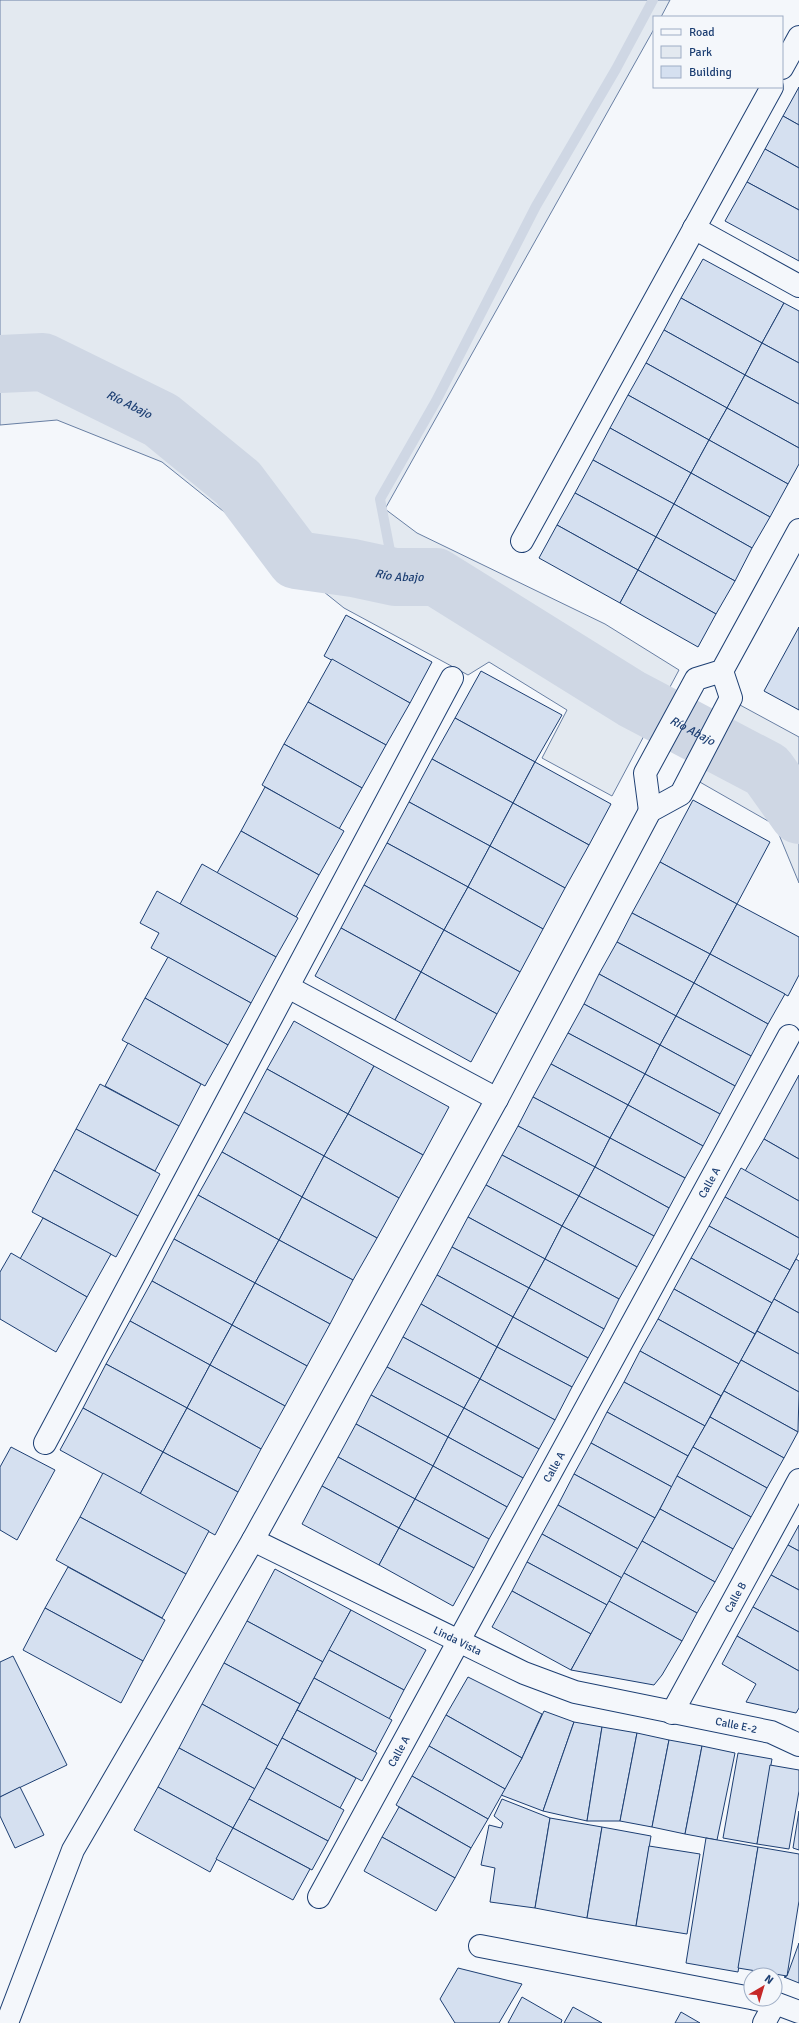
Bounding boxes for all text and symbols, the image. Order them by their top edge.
legend [653,16,783,88]
text: Road [689,25,715,40]
text: Park [689,45,712,60]
text: Building [689,65,732,80]
water label: Río Abajo [104,387,155,422]
water label: Río Abajo [374,565,424,585]
water label: Río Abajo [667,713,718,749]
street label: Calle A [695,1165,723,1200]
street label: Calle A [540,1449,568,1485]
street label: Calle B [722,1579,749,1615]
street label: Linda Vista [431,1623,484,1658]
street label: Calle E-2 [714,1714,758,1736]
street label: Calle A [385,1733,412,1769]
north arrow [743,1967,783,2007]
text: N [762,1972,776,1987]

